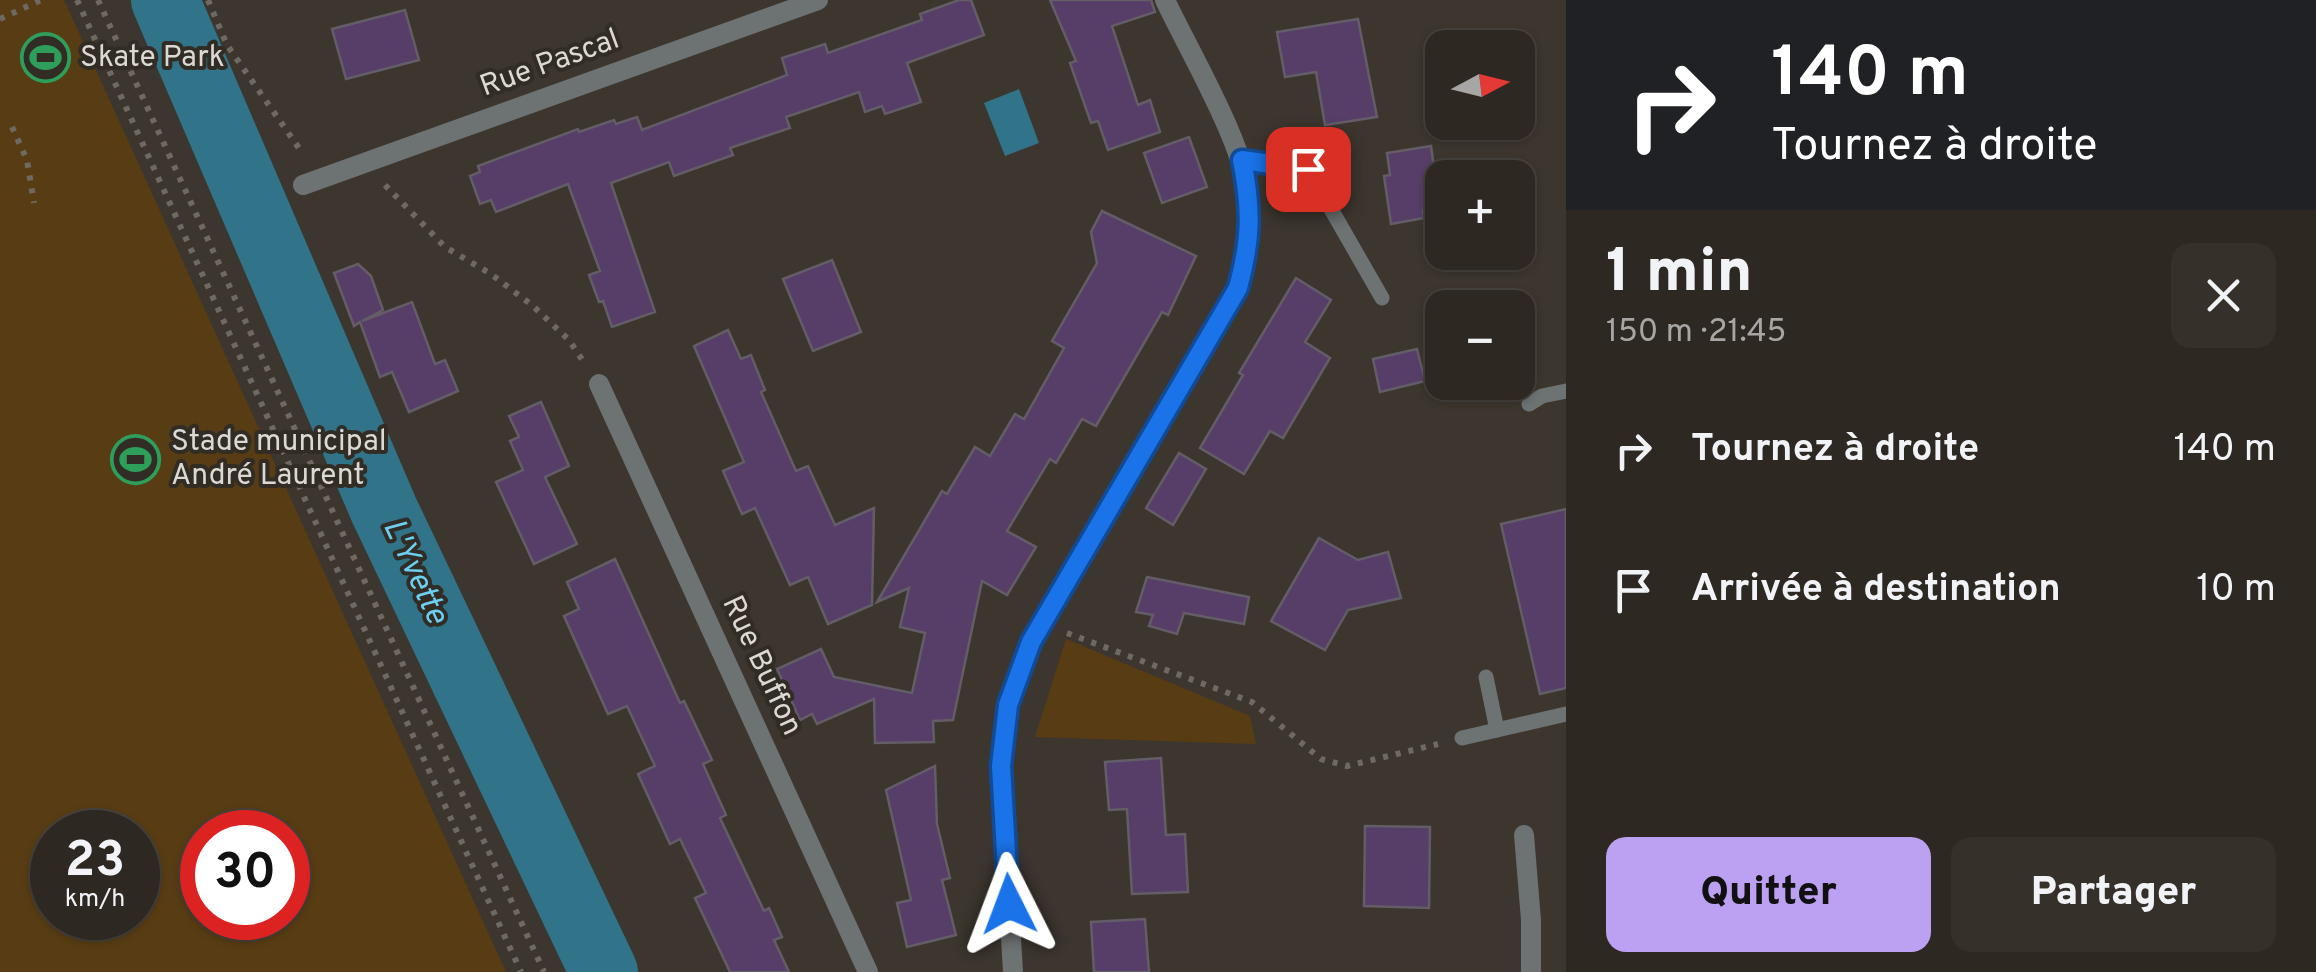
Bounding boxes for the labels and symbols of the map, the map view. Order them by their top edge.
street label: Rue Pascal [475,22,625,106]
north arrow [1425,30,1535,140]
sports icon: Skate Park [19,32,71,84]
place label: Skate Park [80,40,225,77]
pin [1266,127,1351,212]
place label: Stade municipal André Laurent [171,424,387,495]
sports icon: Stade municipal André Laurent [110,433,162,485]
water label: L'Yvette [372,513,456,632]
street label: Rue Buffon [713,590,809,742]
speed limit sign: 30 [180,810,310,940]
position arrow [957,852,1061,956]

